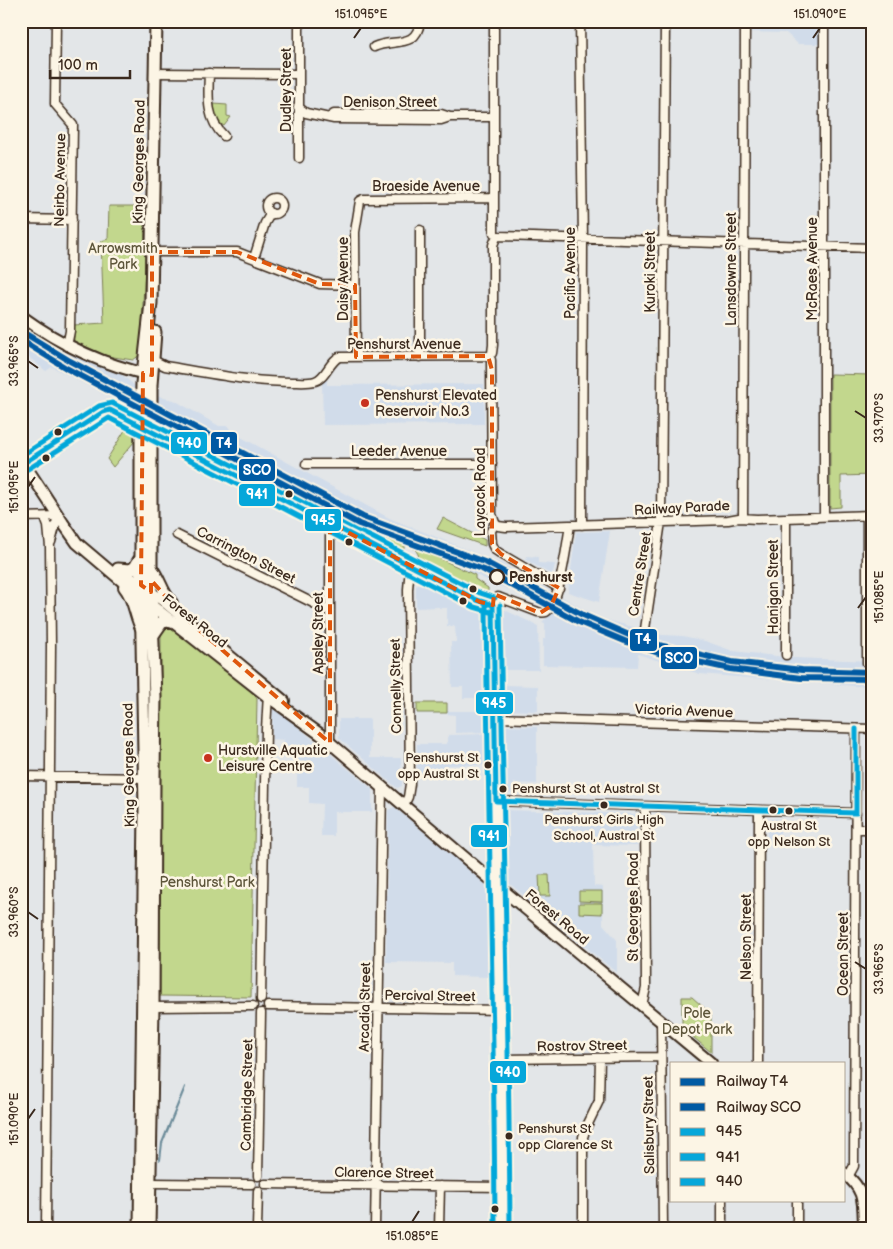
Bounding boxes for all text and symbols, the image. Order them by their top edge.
text: 151.095°E [335,7,387,22]
text: 151.090°E [794,7,847,22]
street label: Dudley Street [278,47,295,132]
scale bar [50,48,130,80]
text: 100 m [58,56,98,75]
street label: Denison Street [343,94,438,111]
street label: King Georges Road [129,100,149,224]
street label: Neirbo Avenue [51,133,69,227]
street label: Braeside Avenue [372,178,480,195]
street label: Lansdowne Street [723,211,740,326]
street label: McRaes Avenue [804,217,821,321]
street label: Pacific Avenue [562,227,579,319]
street label: Kuroki Street [642,231,659,313]
street label: Daisy Avenue [335,237,352,321]
park label: Arrowsmith Park [88,240,158,273]
text: 33.965°S [7,336,22,386]
street label: Penshurst Avenue [347,336,461,353]
place label: Penshurst Elevated Reservoir No.3 [375,387,497,420]
text: 33.970°S [872,393,887,443]
marker: Penshurst Elevated Reservoir No.3 [359,397,371,409]
unlabelled marker [53,427,63,437]
line badge: 940 [170,431,208,455]
line badge: T4 [210,431,238,455]
text: 940 [176,435,202,452]
text: T4 [216,435,233,452]
street label: Leeder Avenue [351,443,447,460]
street label: Laycock Road [472,448,489,536]
unlabelled marker [41,453,51,463]
line badge: SCO [238,458,276,482]
text: 151.095°E [7,461,22,513]
text: SCO [243,462,271,479]
line badge: 941 [238,483,276,507]
text: 941 [246,486,268,503]
unlabelled marker [284,489,294,499]
street label: Railway Parade [634,497,730,519]
line badge: 945 [304,508,342,532]
text: 945 [311,512,335,529]
street label: Carrington Street [194,523,299,588]
street label: Centre Street [625,530,655,618]
unlabelled marker [344,537,354,547]
street label: Hanigan Street [765,539,782,635]
marker: Penshurst [489,569,505,585]
place label: Penshurst [509,569,573,586]
text: 151.085°E [872,571,887,623]
unlabelled marker [468,584,478,594]
street label: Forest Road [159,590,231,652]
street label: Apsley Street [310,591,327,674]
unlabelled marker [458,596,468,606]
line badge: T4 [629,628,658,652]
text: T4 [635,631,652,648]
street label: Connelly Street [387,637,405,734]
line badge: SCO [660,646,698,670]
text: SCO [665,650,693,667]
line badge: 945 [475,691,514,715]
text: 945 [482,695,506,712]
street label: Victoria Avenue [635,701,733,721]
street label: King Georges Road [119,703,139,827]
place label: Hurstville Aquatic Leisure Centre [218,742,328,775]
place label: Penshurst St opp Austral St [398,750,479,782]
marker: Hurstville Aquatic Leisure Centre [202,752,214,764]
marker: Penshurst St opp Austral St [483,760,493,770]
place label: Penshurst St at Austral St [512,781,659,797]
marker: Penshurst St at Austral St [498,784,508,794]
marker: Penshurst Girls High School, Austral St [599,800,609,810]
unlabelled marker [768,805,778,815]
marker: Austral St opp Nelson St [784,806,794,816]
place label: Penshurst Girls High School, Austral St [544,812,664,844]
place label: Austral St opp Nelson St [748,818,830,850]
line badge: 941 [470,824,508,848]
text: 941 [478,828,500,845]
street label: St Georges Road [625,852,642,962]
park label: Penshurst Park [160,874,255,891]
street label: Forest Road [522,885,592,949]
text: 33.960°S [7,886,22,938]
street label: Nelson Street [738,893,755,980]
street label: Ocean Street [835,911,852,996]
text: 33.965°S [872,944,887,994]
street label: Arcadia Street [356,961,374,1052]
street label: Percival Street [384,987,476,1005]
park label: Pole Depot Park [662,1005,732,1038]
street label: Rostrov Street [537,1037,628,1055]
street label: Cambridge Street [238,1038,256,1151]
line badge: 940 [489,1060,527,1084]
legend [670,1062,846,1202]
text: 940 [495,1064,521,1081]
text: Railway T4 [716,1072,788,1091]
street label: Salisbury Street [640,1075,658,1174]
text: 151.090°E [7,1092,22,1146]
text: Railway SCO [716,1098,801,1117]
place label: Penshurst St opp Clarence St [518,1121,613,1153]
text: 945 [716,1122,742,1141]
marker: Penshurst St opp Clarence St [504,1131,514,1141]
text: 941 [716,1148,740,1167]
street label: Clarence Street [334,1164,435,1182]
text: 940 [716,1172,743,1191]
unlabelled marker [490,1204,500,1214]
text: 151.085°E [386,1229,438,1244]

